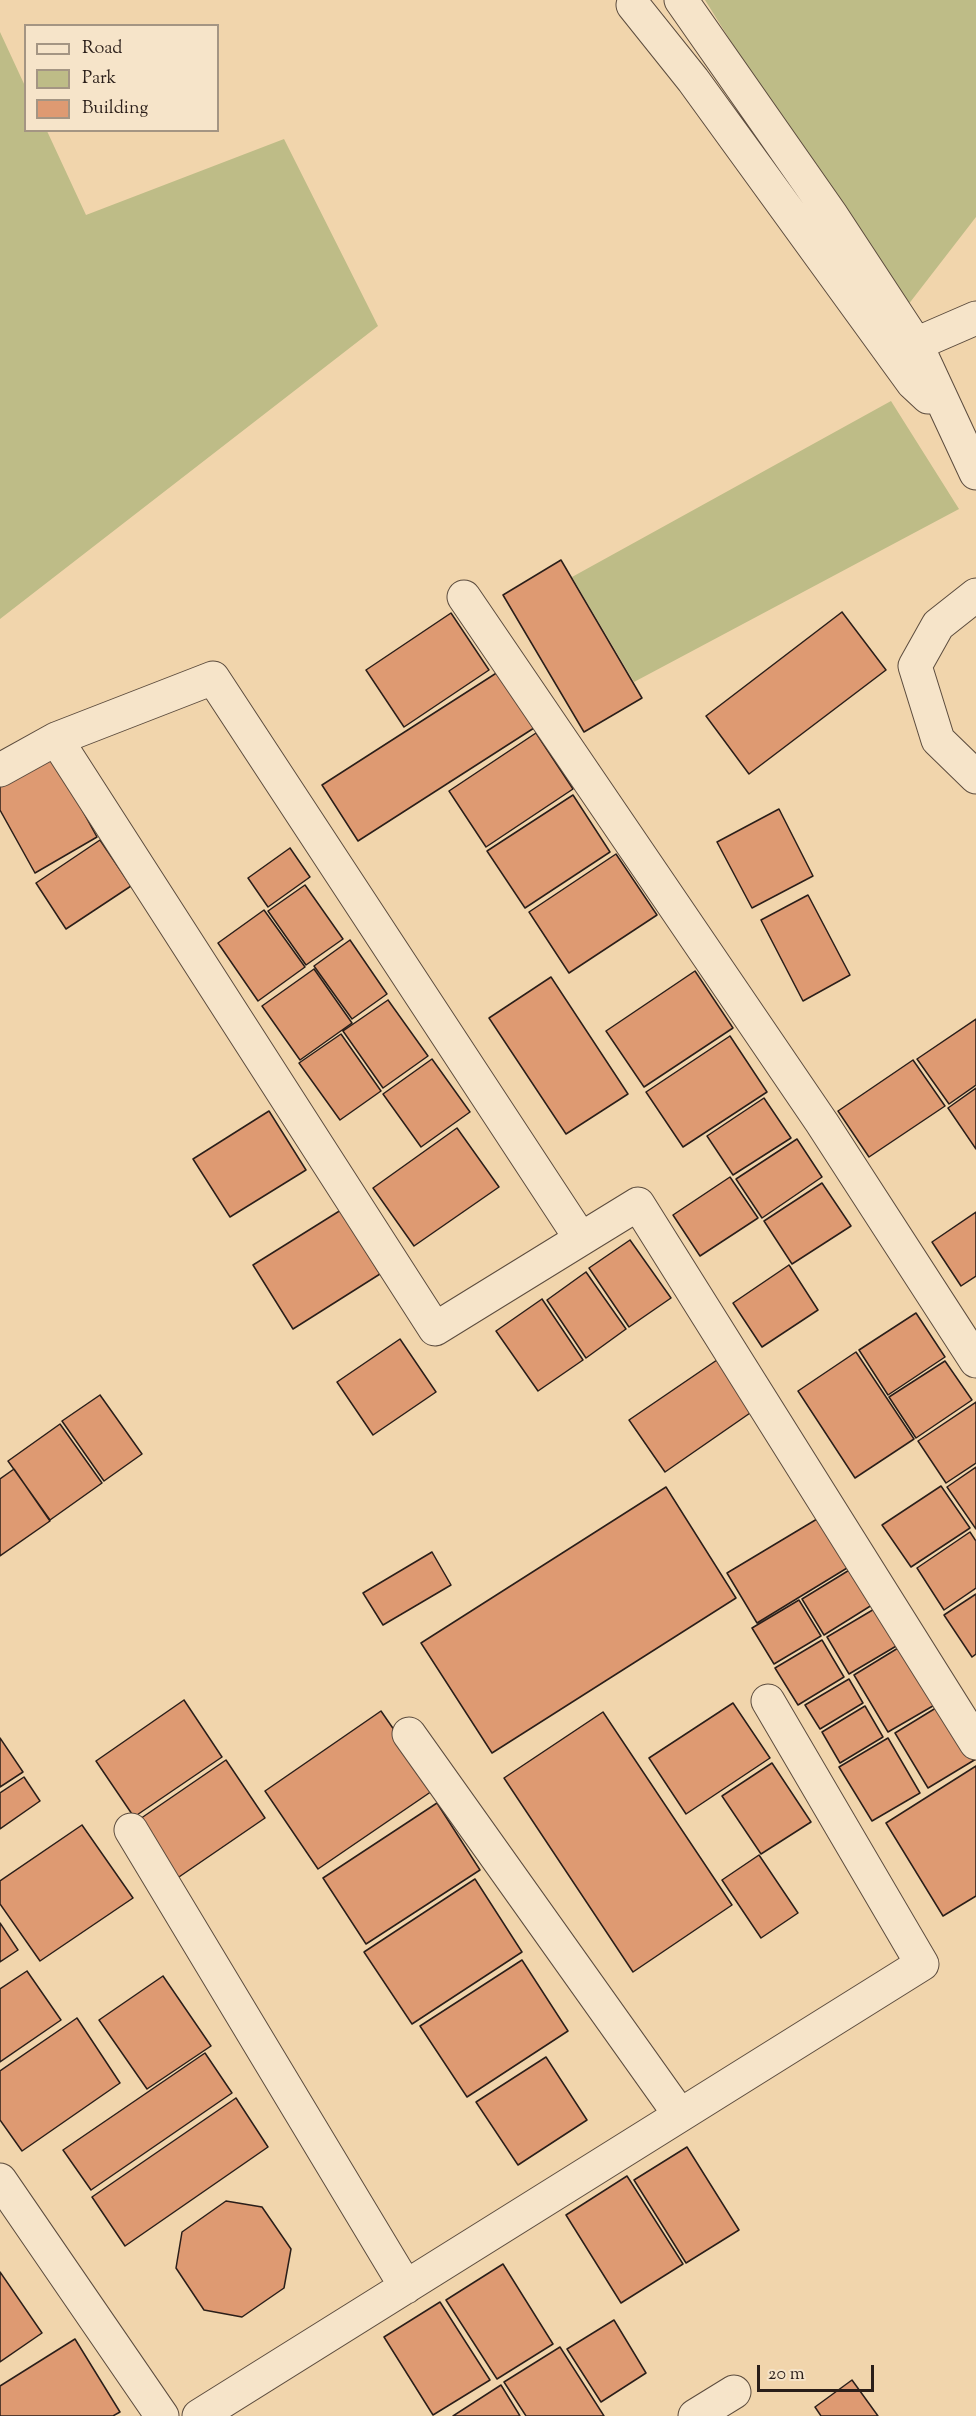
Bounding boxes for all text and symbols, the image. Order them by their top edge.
legend [24,24,219,132]
text: Road [82,36,122,62]
text: Park [82,66,116,92]
text: Building [82,96,148,122]
scale bar [760,2353,877,2391]
text: 20 m [768,2362,805,2388]

